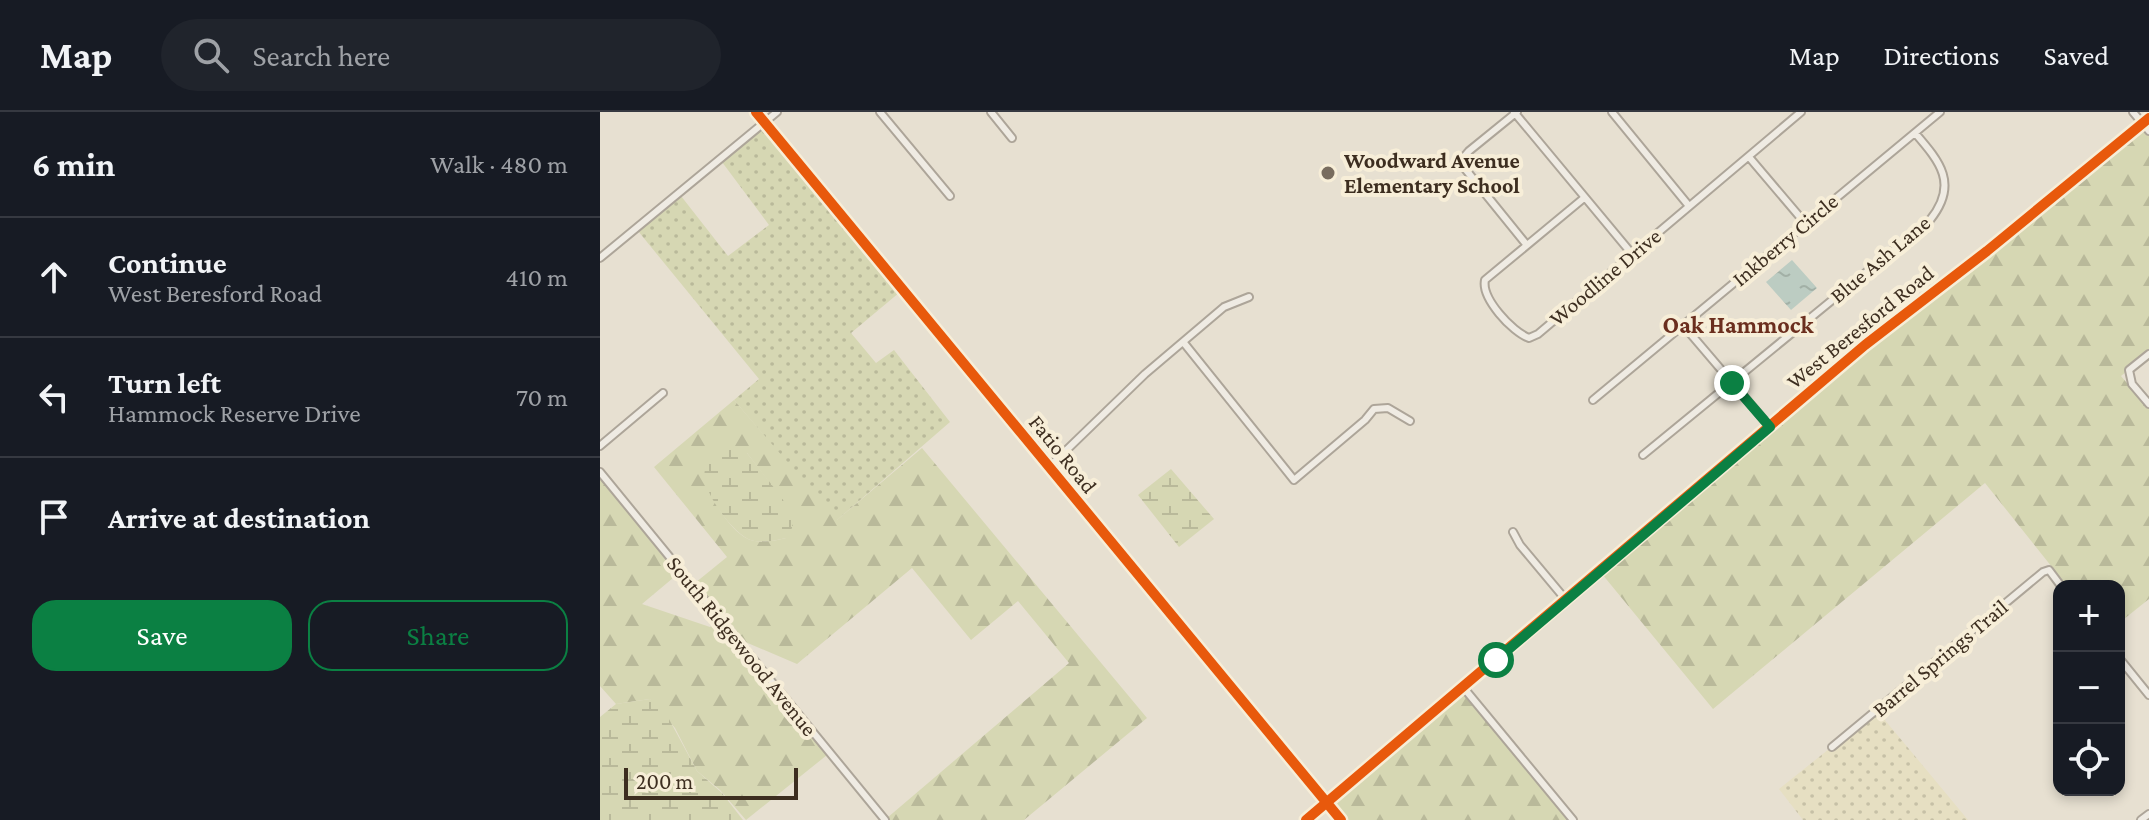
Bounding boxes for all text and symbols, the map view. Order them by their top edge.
search box [161,19,721,91]
icon: search [189,33,233,77]
text: Map [40,34,113,76]
text: Search here [253,39,390,72]
text: Map [1789,40,1840,71]
text: Directions [1884,40,1999,71]
text: Saved [2043,40,2109,71]
text: 6 min [32,146,115,183]
place label: Woodward Avenue Elementary School [1343,148,1520,198]
text: Walk · 480 m [430,150,568,179]
marker: Woodward Avenue Elementary School [1319,164,1337,182]
street label: Inkberry Circle [1727,189,1843,291]
street label: Blue Ash Lane [1825,210,1935,308]
street label: Woodline Drive [1544,223,1666,331]
text: Continue [108,246,227,279]
icon: ahead [32,255,76,299]
street label: West Beresford Road [1782,260,1939,394]
text: 410 m [506,263,568,292]
text: West Beresford Road [108,279,322,308]
district label: Oak Hammock [1663,311,1814,338]
route end [1714,365,1750,401]
text: Turn left [108,366,221,399]
icon: left [32,375,76,419]
text: 70 m [516,383,568,412]
text: Hammock Reserve Drive [108,399,361,428]
street label: Fatio Road [1024,410,1102,498]
icon: arrive [32,495,76,539]
text: Arrive at destination [108,501,370,534]
street label: South Ridgewood Avenue [662,551,822,741]
map controls [2053,580,2125,796]
button: + [2053,580,2125,652]
street label: Barrel Springs Trail [1867,594,2013,722]
button: Save [32,600,292,671]
button: Share [308,600,568,671]
route start [1478,642,1514,678]
button: − [2053,652,2125,724]
button: locate [2053,724,2125,796]
scale bar [624,764,798,800]
text: 200 m [636,769,693,794]

